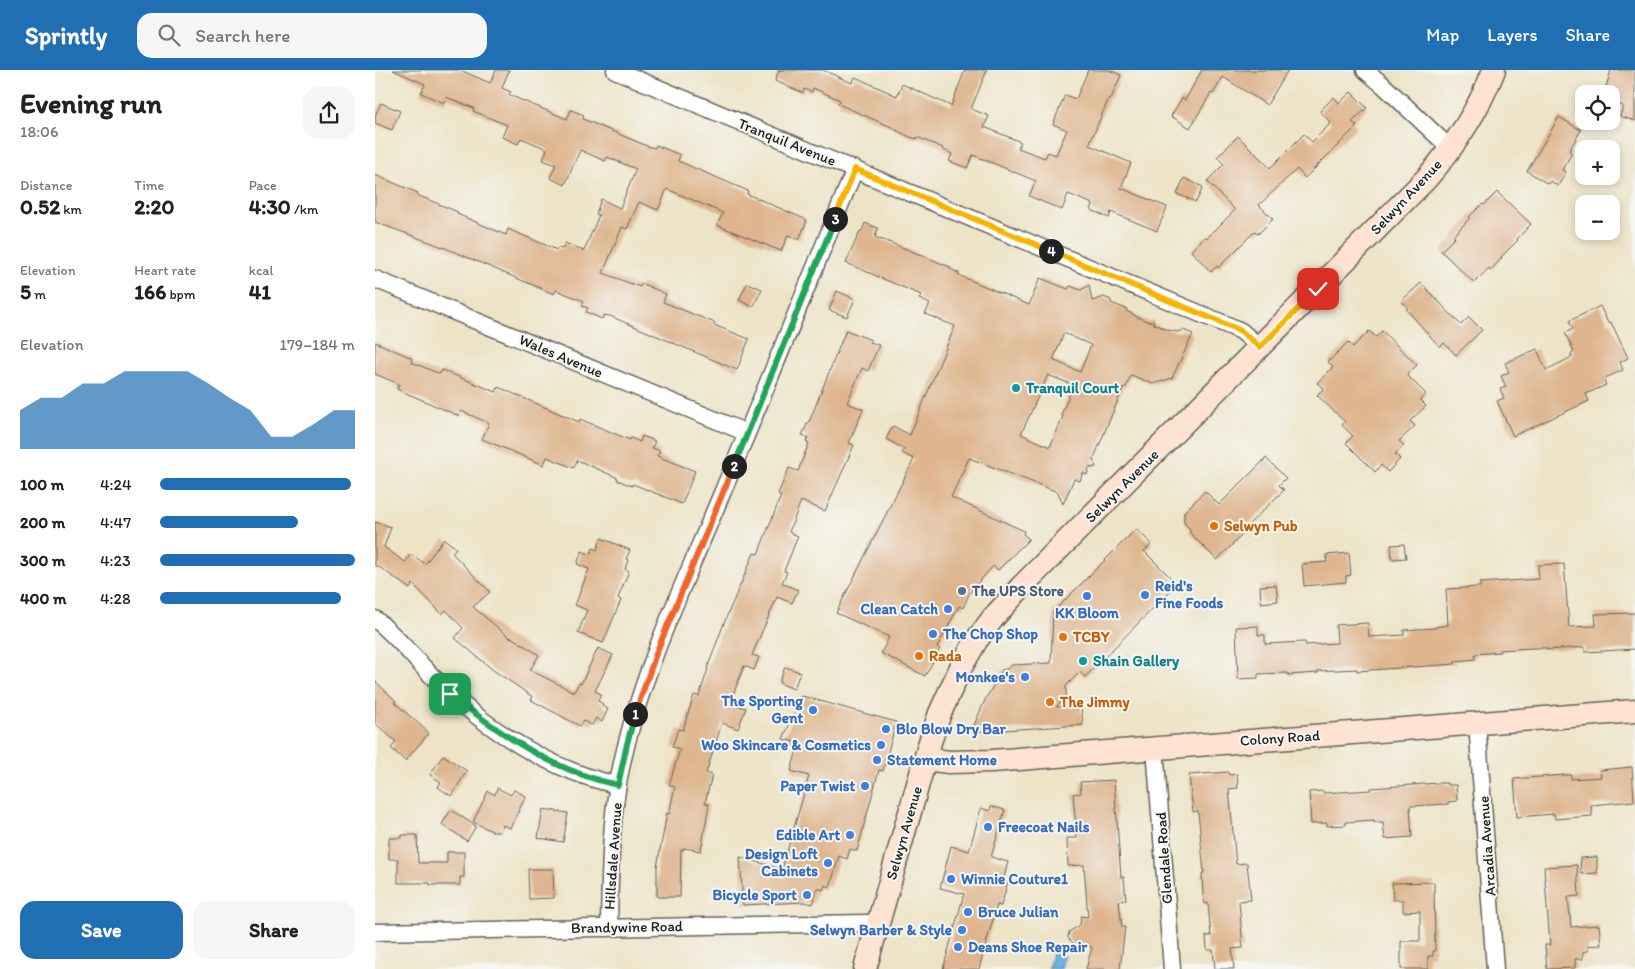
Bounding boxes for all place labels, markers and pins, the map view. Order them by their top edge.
pin: 3 [823,206,847,232]
pin: 4 [1039,238,1063,264]
pin [1297,268,1339,310]
place label: Tranquil Court [1025,379,1120,398]
marker: Tranquil Court [1010,382,1022,394]
pin: 2 [721,454,747,478]
place label: Selwyn Pub [1224,517,1298,536]
marker: Selwyn Pub [1208,520,1220,532]
place label: Reid's Fine Foods [1155,577,1224,612]
place label: The UPS Store [971,582,1064,600]
marker: The UPS Store [956,585,968,597]
marker: Reid's Fine Foods [1139,589,1151,601]
marker: KK Bloom [1081,590,1093,602]
place label: Clean Catch [860,600,938,618]
marker: Clean Catch [942,603,954,615]
place label: KK Bloom [1055,604,1120,622]
place label: The Chop Shop [942,625,1038,644]
marker: The Chop Shop [927,628,939,640]
place label: TCBY [1072,628,1110,646]
marker: TCBY [1057,631,1069,643]
place label: Rada [929,647,962,665]
marker: Rada [913,650,925,662]
place label: Shain Gallery [1093,652,1180,671]
marker: Shain Gallery [1077,655,1089,667]
place label: Monkee's [955,668,1015,686]
marker: Monkee's [1019,671,1031,683]
pin [429,673,471,715]
place label: The Sporting Gent [720,692,803,727]
place label: The Jimmy [1059,693,1130,712]
marker: The Jimmy [1044,696,1056,708]
pin: 1 [623,702,647,726]
marker: The Sporting Gent [807,704,819,716]
place label: Blo Blow Dry Bar [896,720,1007,739]
marker: Blo Blow Dry Bar [880,723,892,735]
place label: Woo Skincare & Cosmetics [701,736,871,754]
marker: Woo Skincare & Cosmetics [875,739,887,751]
place label: Statement Home [887,751,997,769]
marker: Statement Home [871,754,883,766]
place label: Paper Twist [780,777,855,796]
marker: Paper Twist [859,780,871,792]
place label: Freecoat Nails [998,818,1090,836]
marker: Freecoat Nails [982,821,994,833]
place label: Edible Art [776,826,840,844]
marker: Edible Art [844,829,856,841]
place label: Design Loft Cabinets [745,845,818,880]
marker: Design Loft Cabinets [822,857,834,869]
place label: Winnie Couture1 [961,870,1068,888]
marker: Winnie Couture1 [945,873,957,885]
place label: Bicycle Sport [713,886,797,905]
marker: Bicycle Sport [801,889,813,901]
place label: Bruce Julian [978,903,1059,921]
marker: Bruce Julian [962,906,974,918]
place label: Selwyn Barber & Style [810,921,952,940]
marker: Selwyn Barber & Style [956,924,968,936]
place label: Deans Shoe Repair [968,938,1087,957]
marker: Deans Shoe Repair [952,941,964,953]

